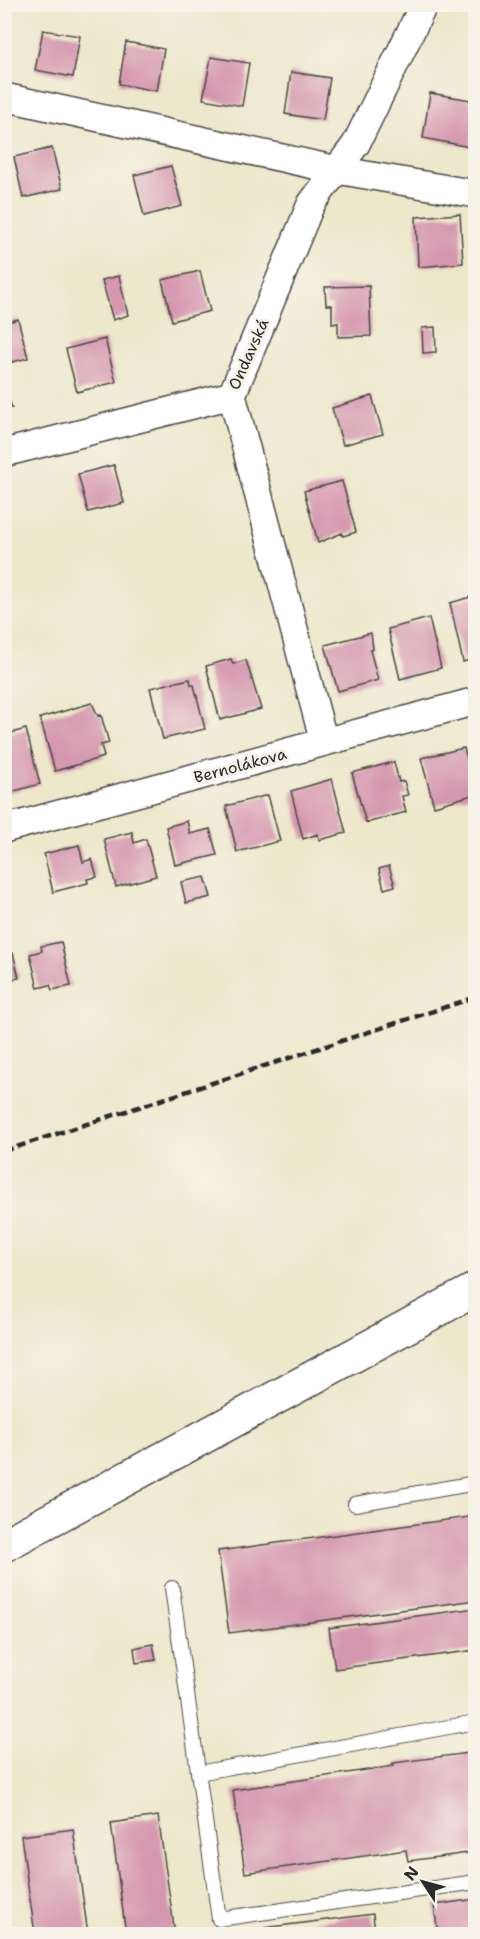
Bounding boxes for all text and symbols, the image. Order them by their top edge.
street label: Ondavská [224,315,273,393]
street label: Bernolákova [191,743,289,788]
north arrow [393,1852,453,1912]
text: N [399,1862,423,1885]

